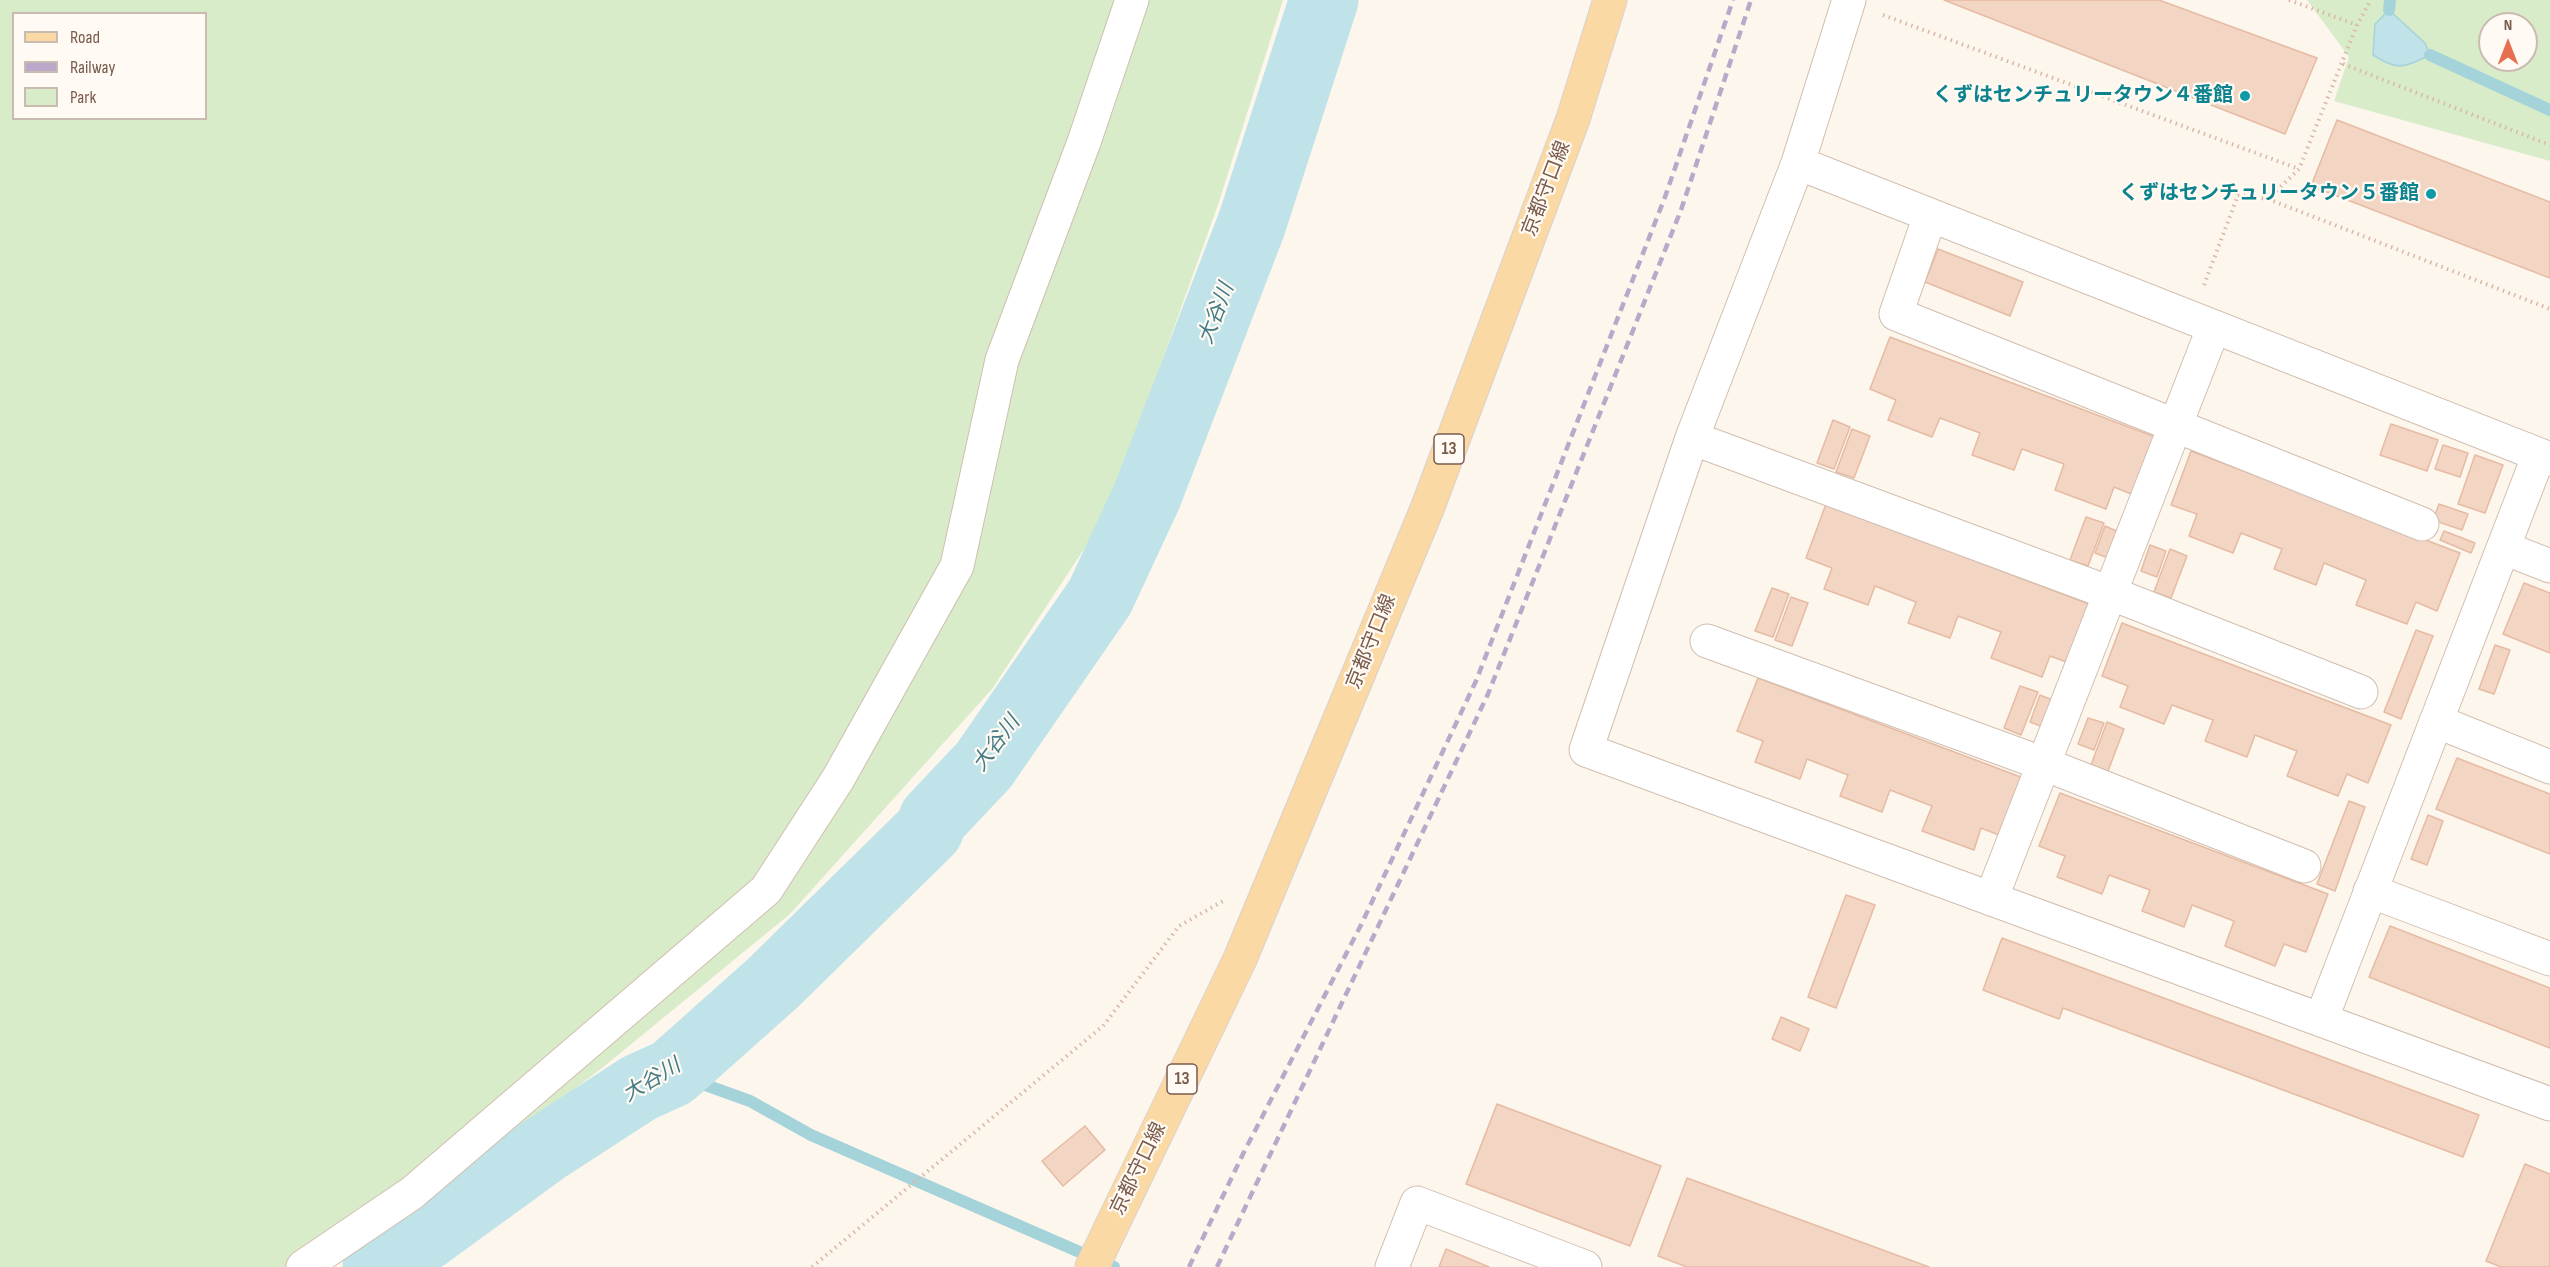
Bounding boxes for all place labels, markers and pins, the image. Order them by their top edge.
place label: くずはセンチュリータウン４番館 [1933,84,2233,108]
marker: くずはセンチュリータウン４番館 [2238,89,2252,103]
place label: くずはセンチュリータウン５番館 [2119,182,2419,206]
marker: くずはセンチュリータウン５番館 [2424,187,2438,201]

